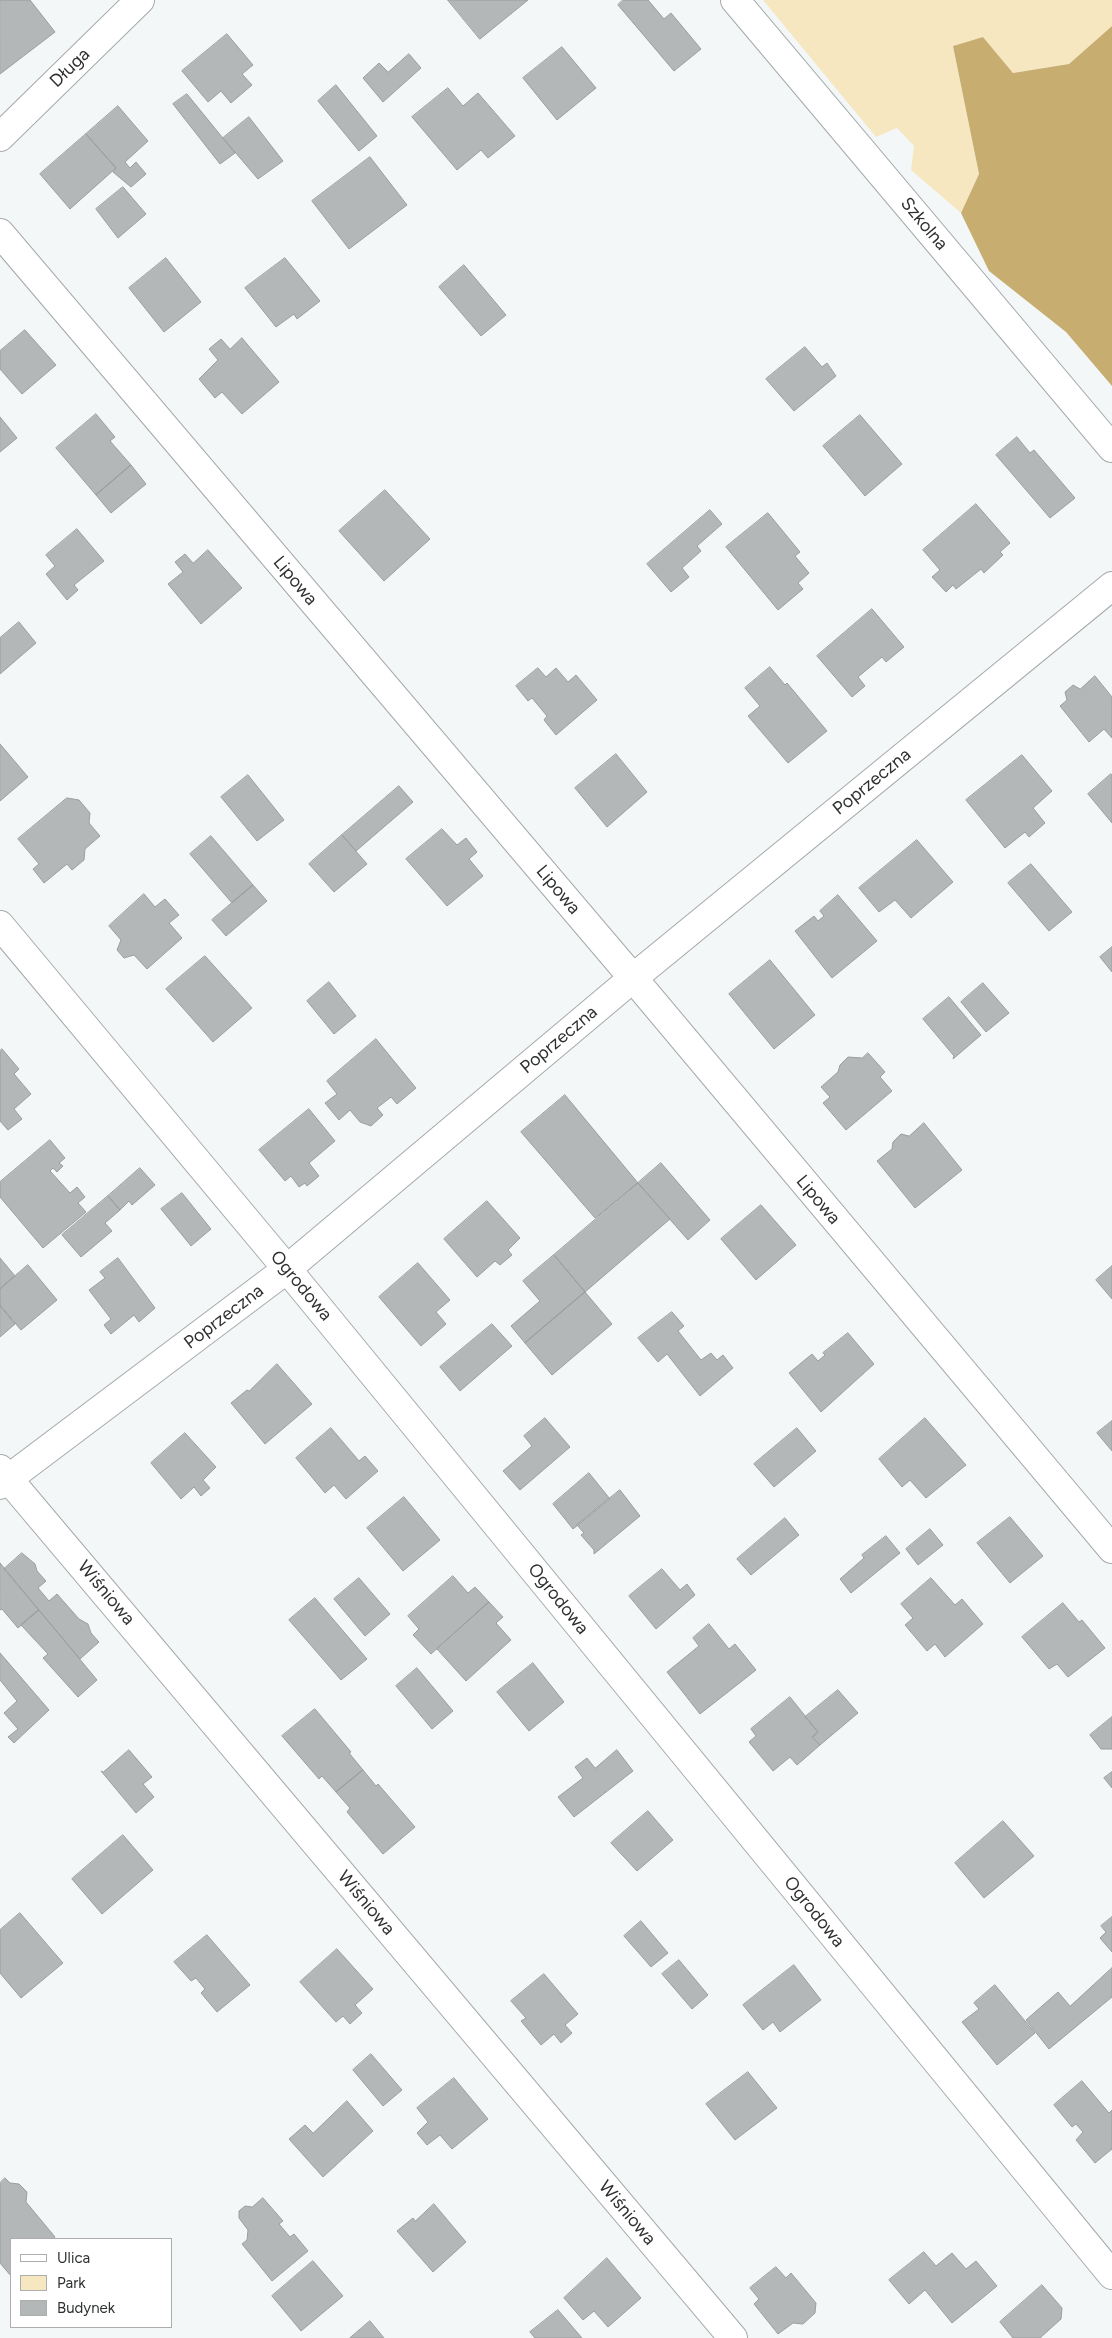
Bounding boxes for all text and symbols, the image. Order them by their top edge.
street label: Długa [46,44,94,92]
street label: Szkolna [896,193,952,255]
street label: Lipowa [268,552,322,610]
street label: Poprzeczna [829,744,915,820]
street label: Lipowa [531,861,585,919]
street label: Poprzeczna [516,1002,602,1078]
street label: Lipowa [791,1171,845,1229]
street label: Ogrodowa [265,1247,337,1325]
street label: Poprzeczna [180,1280,268,1354]
street label: Wiśniowa [73,1556,139,1630]
street label: Ogrodowa [523,1559,593,1639]
street label: Wiśniowa [333,1866,399,1940]
street label: Ogrodowa [779,1872,849,1952]
street label: Wiśniowa [594,2176,660,2250]
legend [10,2238,172,2328]
text: Ulica [57,2249,90,2267]
text: Park [57,2274,86,2292]
text: Budynek [57,2299,115,2317]

